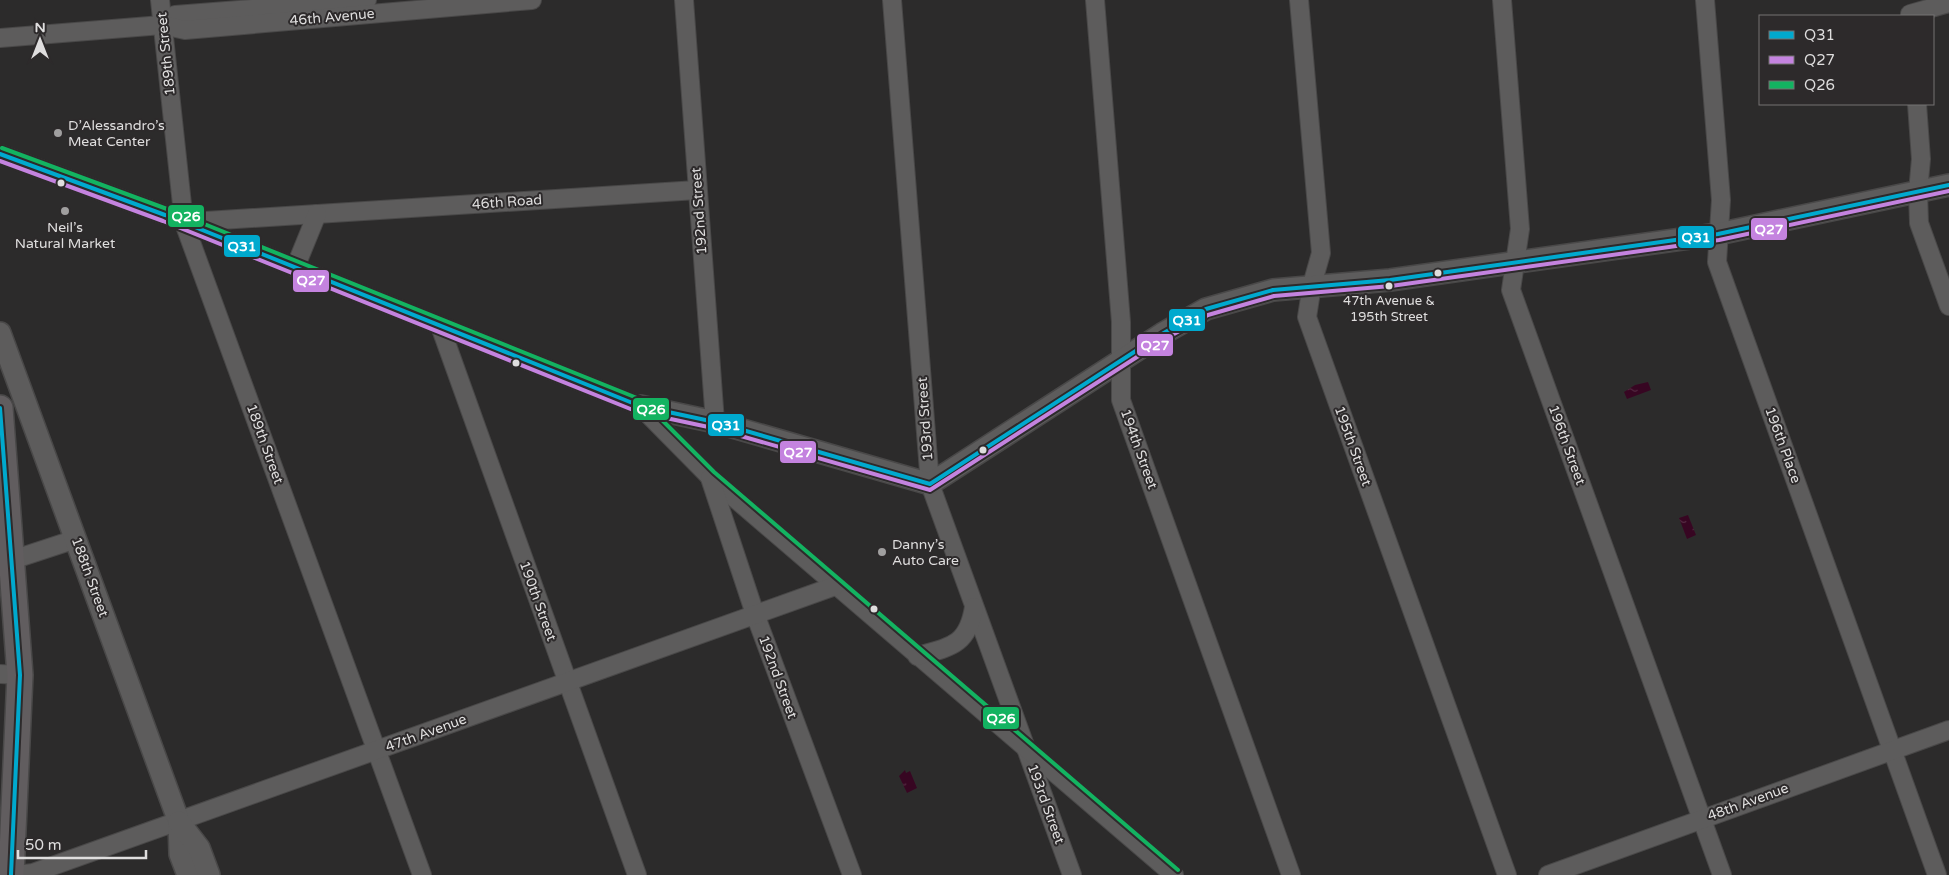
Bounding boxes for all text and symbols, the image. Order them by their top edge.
street label: 46th Avenue [289,5,375,29]
street label: 189th Street [153,11,179,97]
north arrow [15,15,65,65]
legend [1759,15,1934,105]
text: N [34,19,46,36]
text: Q31 [1804,26,1835,44]
text: Q27 [1804,51,1835,69]
text: Q26 [1804,76,1835,94]
place label: D’Alessandro’s Meat Center [68,117,165,150]
marker: D’Alessandro’s Meat Center [52,127,64,139]
street label: 192nd Street [687,166,711,255]
unlabelled marker [56,178,66,188]
street label: 46th Road [471,191,543,213]
line badge: Q26 [167,204,205,228]
marker: Neil’s Natural Market [59,205,71,217]
text: Q26 [172,208,201,225]
line badge: Q27 [1750,217,1788,241]
place label: Neil’s Natural Market [15,219,116,252]
text: Q27 [1755,221,1784,238]
line badge: Q31 [1677,225,1715,249]
text: Q31 [1682,229,1710,246]
line badge: Q31 [223,234,261,258]
text: Q31 [228,238,256,255]
unlabelled marker [1433,268,1443,278]
line badge: Q27 [292,269,330,293]
text: Q27 [297,272,326,289]
marker: 47th Avenue & 195th Street [1384,281,1394,291]
place label: 47th Avenue & 195th Street [1343,293,1435,325]
line badge: Q31 [1168,308,1206,332]
text: Q31 [1173,312,1201,329]
line badge: Q27 [1136,333,1174,357]
text: Q27 [1141,337,1170,354]
unlabelled marker [511,358,521,368]
street label: 193rd Street [914,376,936,461]
line badge: Q26 [632,397,670,421]
text: Q26 [637,401,666,418]
street label: 189th Street [243,402,288,487]
street label: 196th Street [1545,403,1590,488]
street label: 195th Street [1331,404,1376,489]
street label: 196th Place [1761,405,1805,486]
street label: 194th Street [1117,407,1162,492]
line badge: Q31 [707,413,745,437]
text: Q31 [712,417,740,434]
line badge: Q27 [779,440,817,464]
text: Q27 [784,444,813,461]
unlabelled marker [978,445,988,455]
street label: 188th Street [68,535,113,620]
place label: Danny’s Auto Care [892,536,959,569]
marker: Danny’s Auto Care [876,546,888,558]
street label: 190th Street [516,559,561,644]
unlabelled marker [869,604,879,614]
street label: 192nd Street [755,633,801,722]
line badge: Q26 [982,706,1020,730]
street label: 47th Avenue [383,710,469,756]
text: Q26 [987,710,1016,727]
street label: 193rd Street [1024,762,1069,847]
street label: 48th Avenue [1705,779,1791,825]
scale bar [18,828,145,860]
text: 50 m [25,836,62,854]

